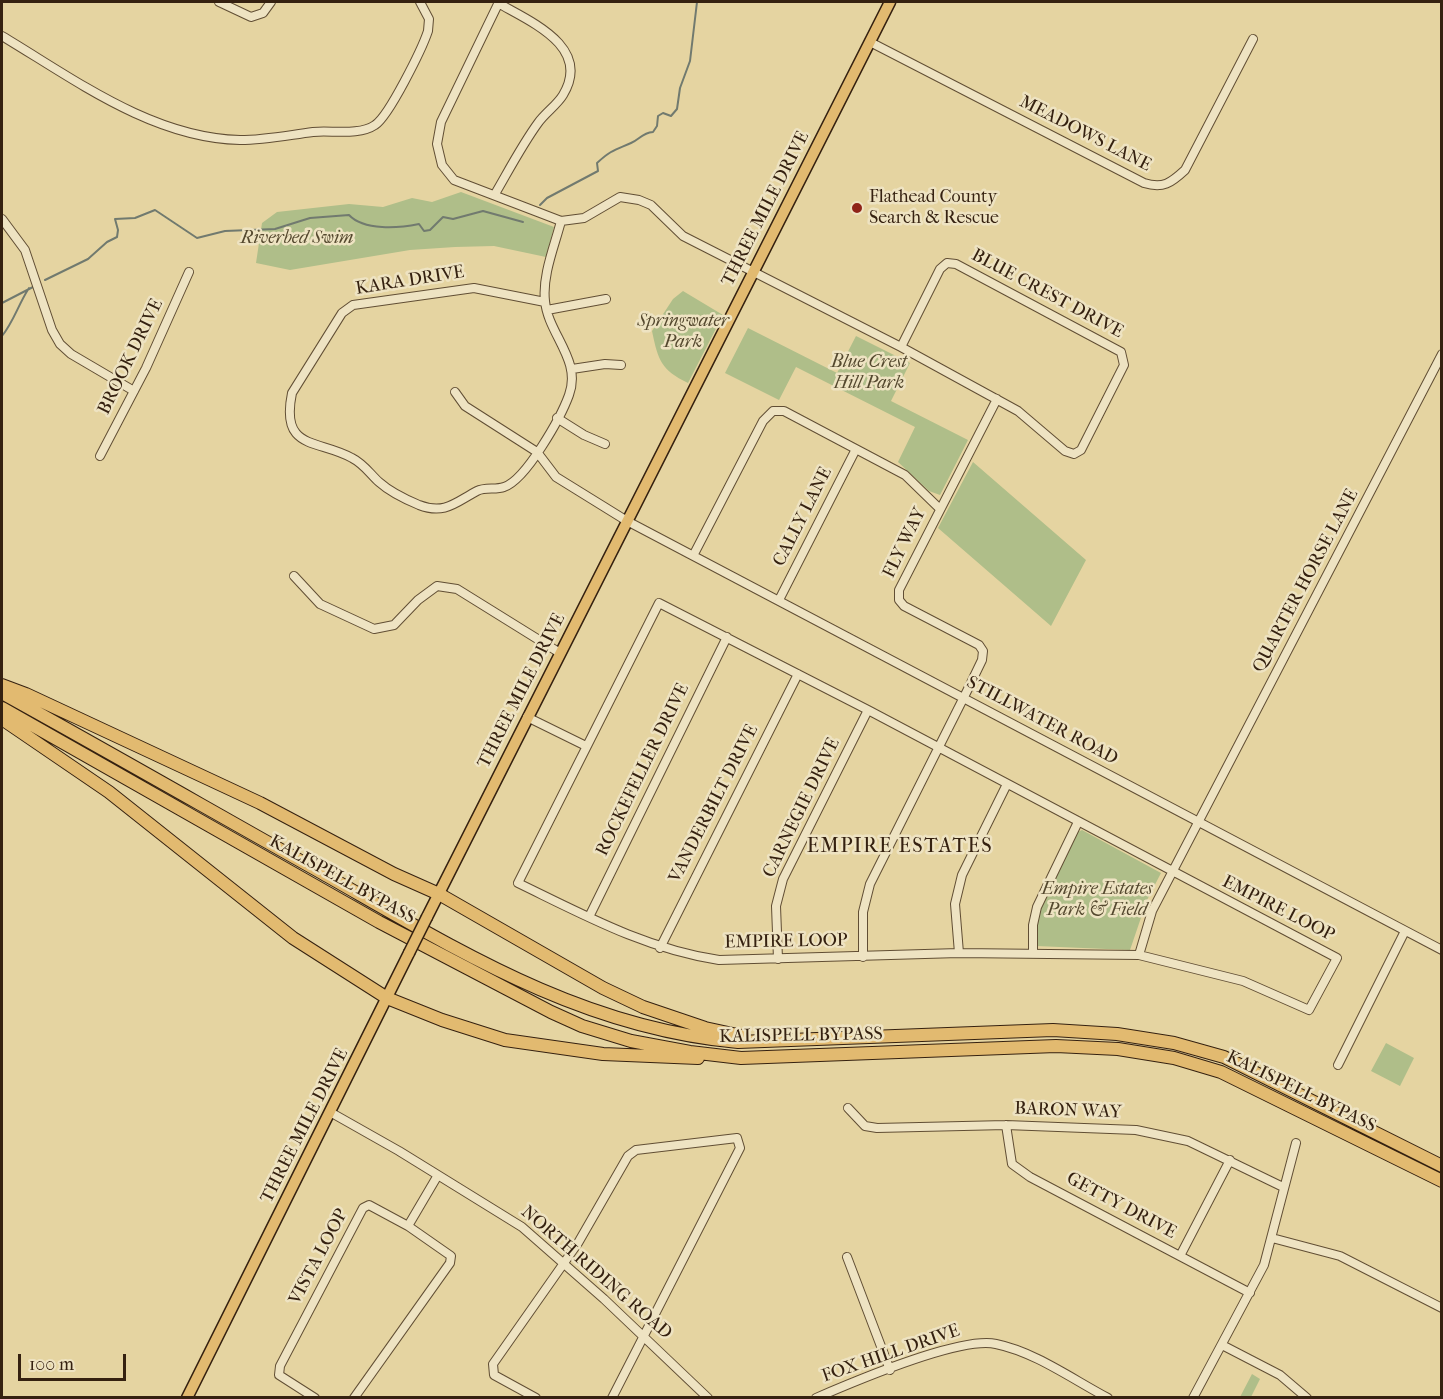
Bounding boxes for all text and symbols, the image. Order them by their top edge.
street label: MEADOWS LANE [1016,91,1154,177]
street label: THREE MILE DRIVE [718,128,814,290]
place label: Flathead County Search & Rescue [869,187,999,230]
marker: Flathead County Search & Rescue [850,201,864,215]
park label: Riverbed Swim [241,228,353,250]
street label: BLUE CREST DRIVE [967,245,1127,343]
street label: KARA DRIVE [354,262,466,300]
street label: BROOK DRIVE [94,296,168,418]
park label: Springwater Park [637,311,729,354]
park label: Blue Crest Hill Park [831,352,907,394]
street label: CALLY LANE [769,464,837,570]
street label: QUARTER HORSE LANE [1248,486,1364,676]
street label: FLY WAY [879,504,931,582]
street label: THREE MILE DRIVE [474,610,570,772]
street label: STILLWATER ROAD [963,672,1121,770]
street label: ROCKEFELLER DRIVE [592,680,694,860]
street label: VANDERBILT DRIVE [665,721,763,887]
street label: CARNEGIE DRIVE [759,735,845,881]
street label: KALISPELL BYPASS [265,831,419,929]
district label: EMPIRE ESTATES [807,835,993,859]
street label: EMPIRE LOOP [1218,871,1338,947]
park label: Empire Estates Park & Field [1042,879,1152,922]
street label: EMPIRE LOOP [724,930,848,954]
street label: KALISPELL BYPASS [719,1024,883,1048]
street label: THREE MILE DRIVE [257,1045,353,1207]
street label: KALISPELL BYPASS [1223,1046,1379,1138]
street label: BARON WAY [1014,1098,1122,1124]
street label: GETTY DRIVE [1062,1168,1180,1244]
street label: NORTH RIDING ROAD [516,1202,676,1344]
street label: VISTA LOOP [285,1205,353,1309]
street label: FOX HILL DRIVE [819,1320,963,1388]
scale bar [21,1342,129,1380]
text: 100 m [29,1354,74,1375]

